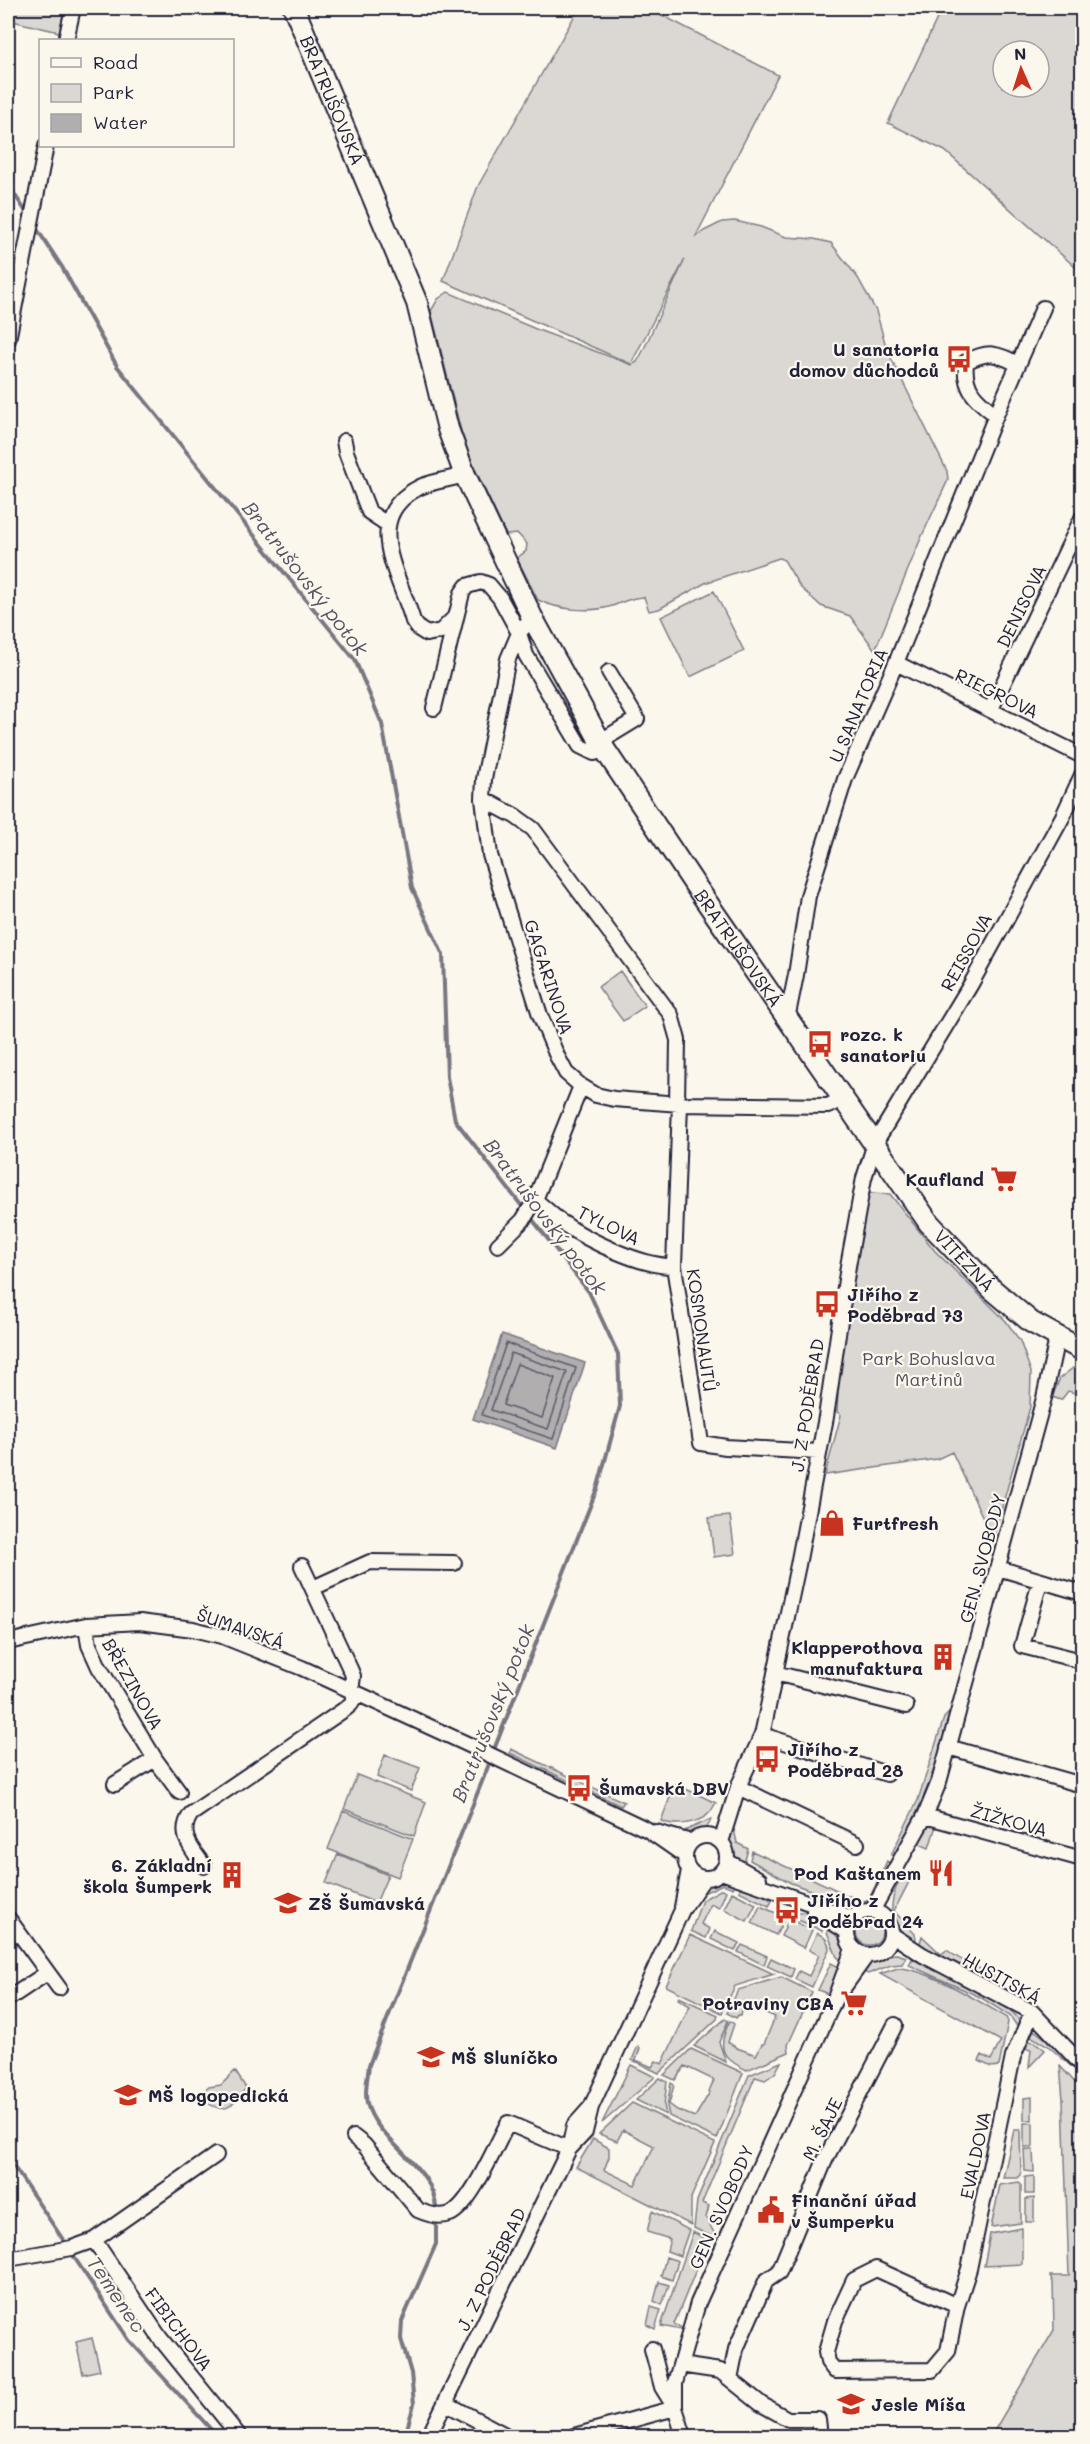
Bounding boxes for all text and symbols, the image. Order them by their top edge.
street label: BRATRUŠOVSKÁ [295,32,370,169]
legend [39,39,234,147]
north arrow [991,39,1051,99]
text: N [1014,43,1027,64]
text: Road [93,50,138,74]
text: Park [93,80,134,104]
text: Water [93,110,148,134]
place label: U sanatoria domov důchodců [789,337,939,382]
bus stop icon: U sanatoria domov důchodců [944,344,974,374]
water label: Bratrušovský potok [237,495,375,661]
street label: DENISOVA [991,560,1051,652]
street label: U SANATORIA [823,644,893,766]
street label: RIEGROVA [951,662,1043,724]
street label: BRATRUŠOVSKÁ [689,884,788,1012]
street label: REISSOVA [935,909,997,995]
street label: GAGARINOVA [519,916,579,1038]
place label: rozc. k sanatoriu [840,1022,926,1067]
bus stop icon: rozc. k sanatoriu [805,1029,835,1059]
water label: Bratrušovský potok [479,1132,614,1300]
supermarket icon: Kaufland [989,1164,1019,1194]
place label: Kaufland [905,1167,984,1191]
street label: TYLOVA [574,1200,644,1250]
street label: VÍTĚZNÁ [929,1224,1000,1297]
street label: KOSMONAUTŮ [682,1267,722,1393]
place label: Jiřího z Poděbrad 73 [847,1282,963,1327]
bus stop icon: Jiřího z Poděbrad 73 [812,1289,842,1319]
street label: J. Z PODĚBRAD [785,1337,829,1473]
park label: Park Bohuslava Martinů [862,1346,996,1391]
street label: GEN. SVOBODY [953,1490,1011,1626]
shop icon: Furtfresh [817,1508,847,1538]
place label: Furtfresh [852,1511,939,1535]
street label: ŠUMAVSKÁ [194,1602,288,1654]
water label: Bratrušovský potok [444,1620,540,1806]
street label: BŘEZINOVA [97,1634,169,1734]
place label: Klapperothova manufaktura [791,1635,923,1680]
building icon: Klapperothova manufaktura [928,1642,958,1672]
place label: Jiřího z Poděbrad 28 [787,1737,903,1782]
bus stop icon: Jiřího z Poděbrad 28 [752,1744,782,1774]
bus stop icon: Šumavská DBV [564,1773,594,1803]
place label: Šumavská DBV [599,1776,729,1800]
street label: ŽIŽKOVA [968,1798,1050,1842]
place label: 6. Základní škola Šumperk [83,1853,212,1898]
restaurant icon: Pod Kaštanem [926,1858,956,1888]
building icon: 6. Základní škola Šumperk [217,1860,247,1890]
place label: Pod Kaštanem [794,1861,921,1885]
school or university icon: ZŠ Šumavská [273,1888,303,1918]
place label: Jiřího z Poděbrad 24 [807,1888,924,1933]
place label: ZŠ Šumavská [308,1891,425,1915]
bus stop icon: Jiřího z Poděbrad 24 [772,1895,802,1925]
street label: HUSITSKÁ [958,1947,1046,2009]
supermarket icon: Potraviny CBA [839,1988,869,2018]
place label: Potraviny CBA [702,1991,834,2015]
school or university icon: MŠ Sluníčko [416,2042,446,2072]
place label: MŠ Sluníčko [451,2045,558,2069]
school or university icon: MŠ logopedická [113,2080,143,2110]
place label: MŠ logopedická [148,2083,289,2107]
street label: M. ŠAJE [796,2093,848,2165]
street label: EVALDOVA [954,2109,996,2201]
street label: GEN. SVOBODY [683,2141,759,2273]
place label: Finanční úřad v Šumperku [791,2188,916,2233]
public building icon: Finanční úřad v Šumperku [756,2195,786,2225]
street label: J. Z PODĚBRAD [451,2203,531,2335]
water label: Temenec [82,2251,152,2338]
street label: FIBICHOVA [140,2283,218,2375]
school or university icon: Jesle Míša [836,2389,866,2419]
place label: Jesle Míša [871,2392,966,2416]

